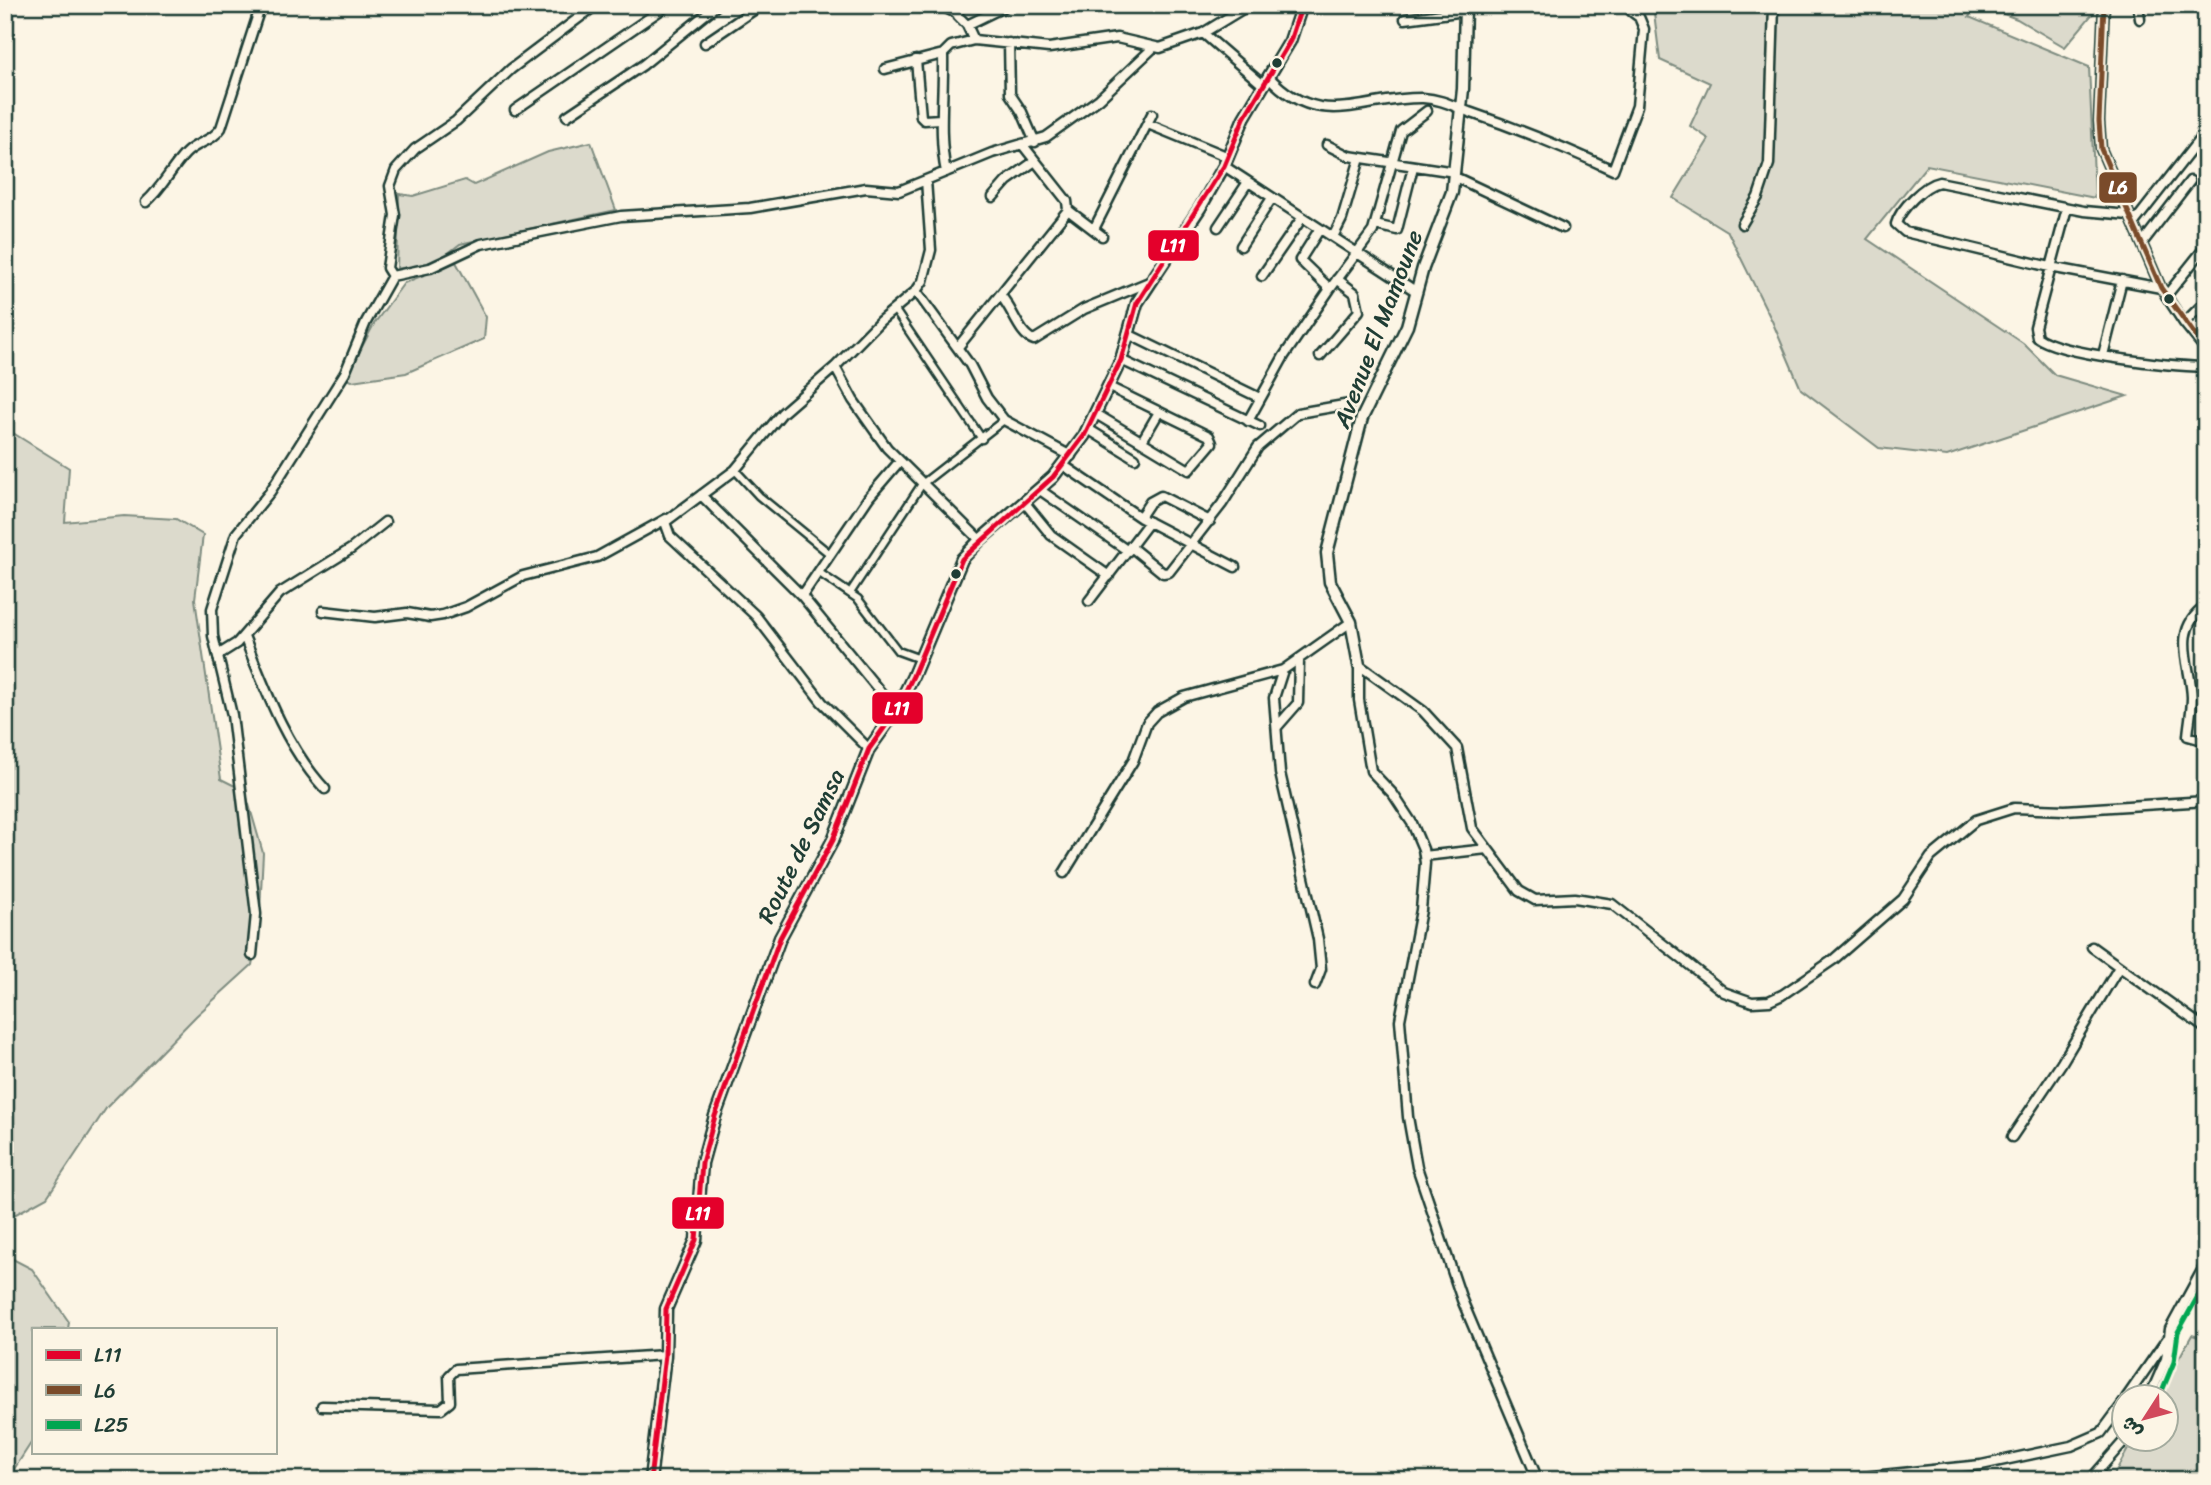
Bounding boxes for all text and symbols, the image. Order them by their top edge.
unlabelled marker [1270,56,1284,70]
line badge: L6 [2098,171,2138,204]
text: L6 [2108,171,2128,204]
street label: Avenue El Mamoune [1320,224,1435,435]
line badge: L11 [1147,229,1200,262]
text: L11 [1160,229,1186,262]
unlabelled marker [2162,292,2176,306]
unlabelled marker [949,567,963,581]
line badge: L11 [871,691,924,725]
text: L11 [884,692,910,725]
street label: Route de Samsa [745,761,857,931]
line badge: L11 [671,1196,725,1230]
text: L11 [685,1197,711,1230]
legend [32,1328,276,1454]
text: L11 [94,1336,122,1374]
text: L6 [94,1372,116,1410]
north arrow [2110,1384,2180,1454]
text: L25 [94,1406,129,1444]
text: ش [2112,1409,2151,1446]

